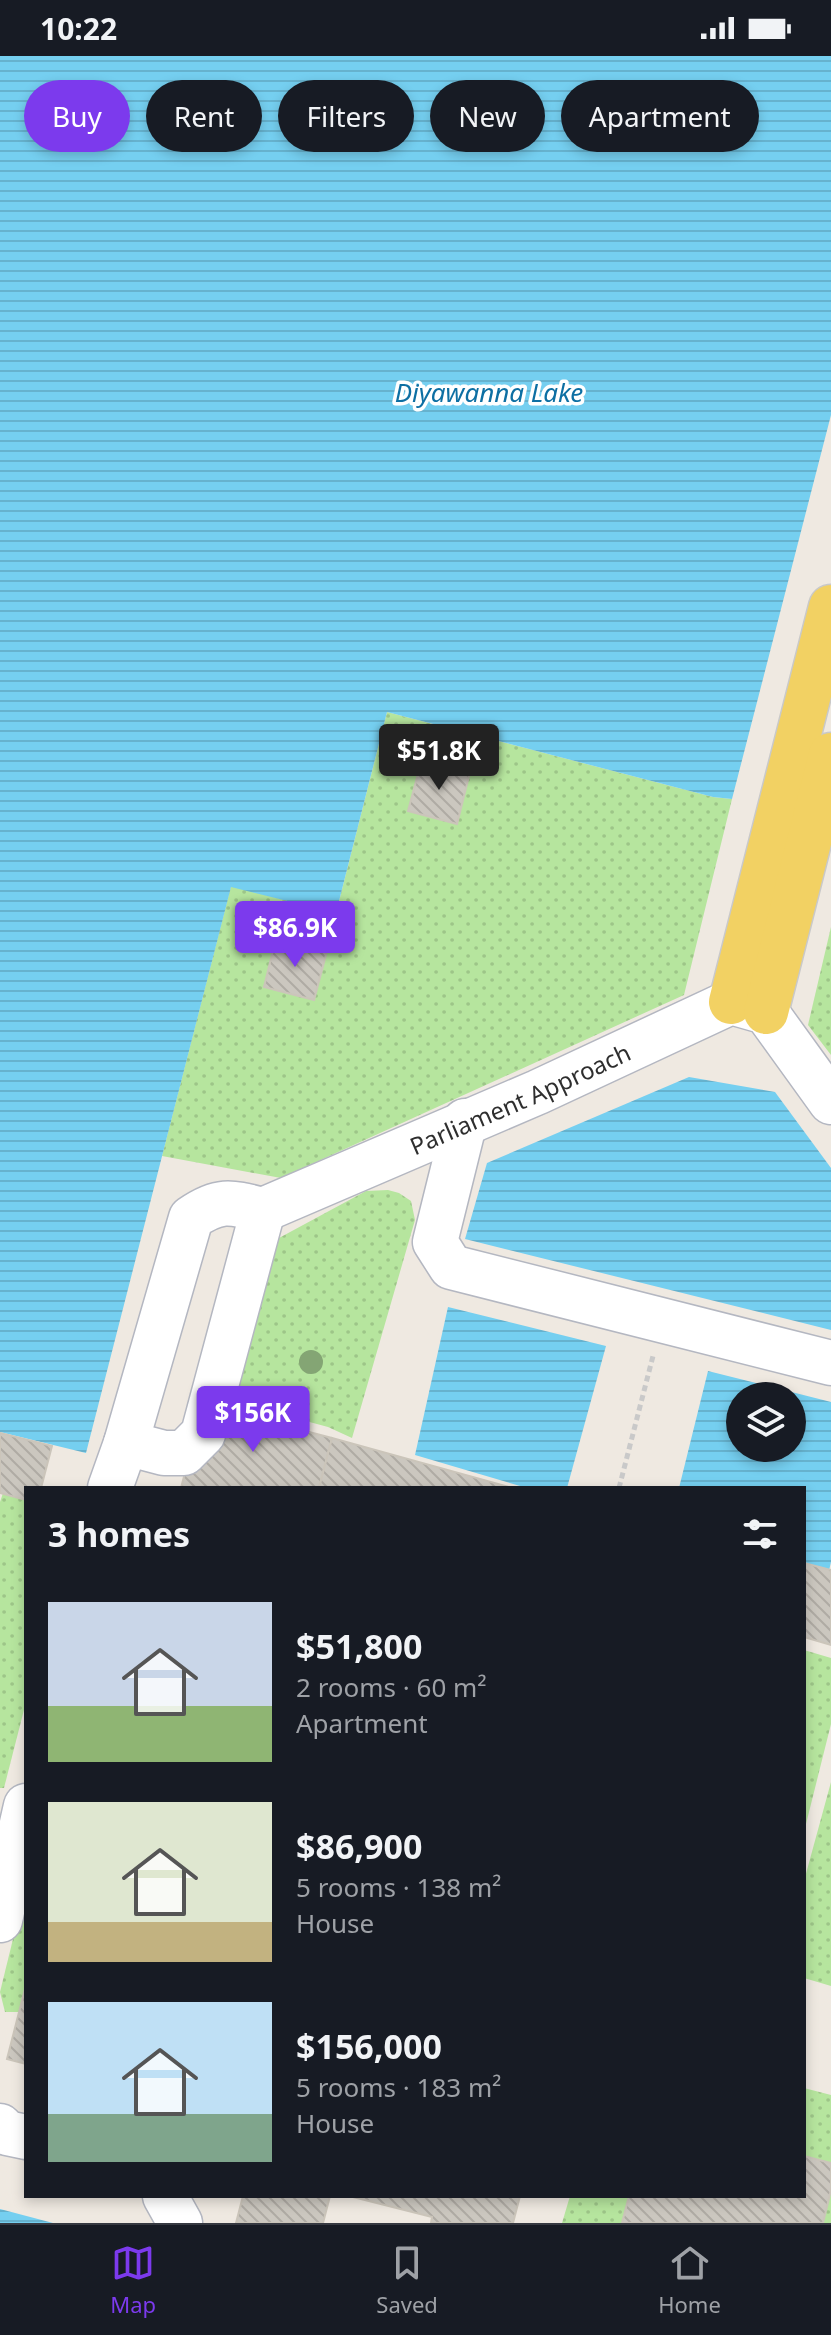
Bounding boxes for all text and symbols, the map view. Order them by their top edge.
text: 10:22 [40,8,117,49]
chip: Buy [24,80,130,152]
chip: Rent [146,80,262,152]
chip: Filters [278,80,414,152]
chip: New [430,80,545,152]
chip: Apartment [561,80,759,152]
water label: Diyawanna Lake [395,374,583,410]
pin: $51.8K [374,724,504,792]
text: $51.8K [397,732,481,768]
pin: $86.9K [230,901,360,969]
text: $86.9K [253,909,337,945]
street label: Parliament Approach [404,1035,635,1162]
map controls [726,1382,806,1462]
button: layers [726,1382,806,1462]
pin: $156K [197,1386,309,1454]
text: $156K [215,1394,291,1430]
text: 3 homes [48,1511,190,1557]
icon: filters [738,1512,782,1556]
text: $51,800 [296,1623,422,1669]
icon: home [112,1634,208,1730]
text: 2 rooms · 60 m² [296,1669,486,1705]
text: Apartment [296,1705,428,1741]
text: $86,900 [296,1823,422,1869]
icon: home [112,1834,208,1930]
text: 5 rooms · 138 m² [296,1869,501,1905]
text: House [296,1905,374,1941]
text: $156,000 [296,2023,442,2069]
icon: home [112,2034,208,2130]
text: 5 rooms · 183 m² [296,2069,501,2105]
text: House [296,2105,374,2141]
tab: Map [110,2241,156,2319]
tab: Saved [376,2241,438,2319]
tab: Home [658,2241,721,2319]

